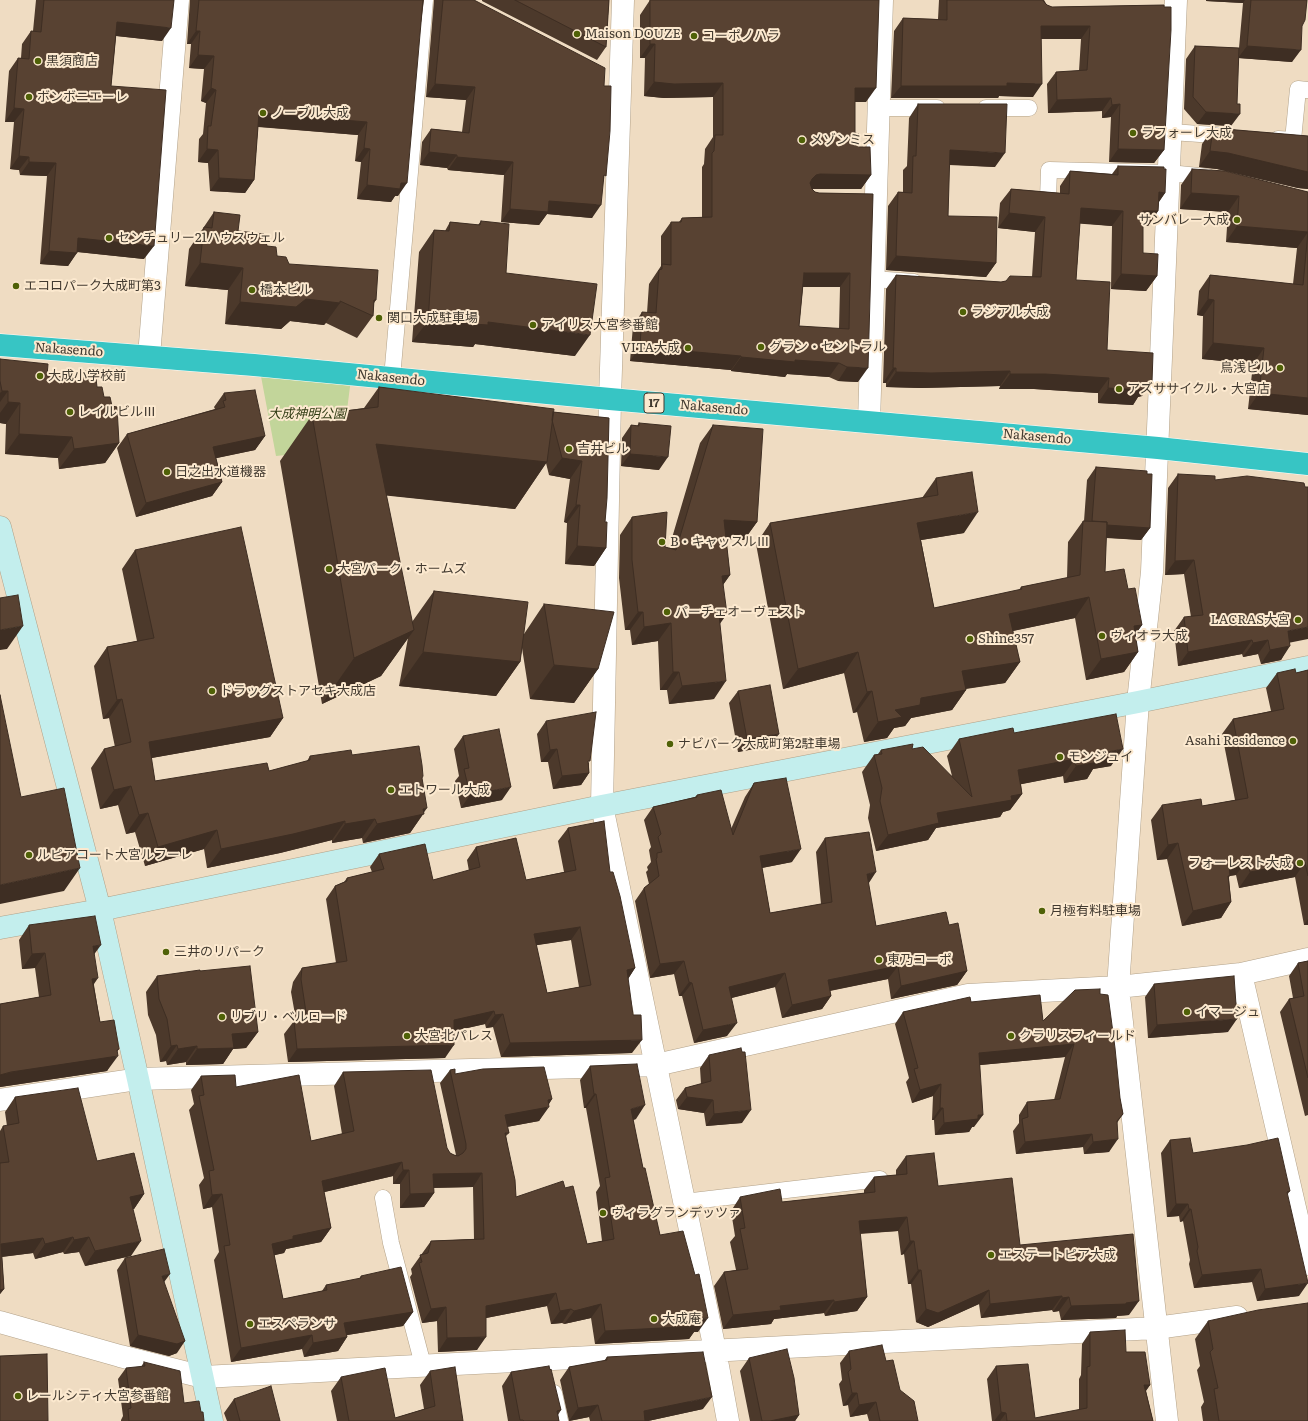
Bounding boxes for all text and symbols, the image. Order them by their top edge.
place label: Maison DOUZE [585,26,681,42]
place label: コーポノハラ [702,28,780,44]
marker: Maison DOUZE [572,29,582,39]
marker: コーポノハラ [689,31,699,41]
place label: 黒須商店 [46,53,98,69]
marker: 黒須商店 [33,56,43,66]
place label: ボンボニエーレ [37,89,128,105]
marker: ボンボニエーレ [24,92,34,102]
place label: ノーブル大成 [271,105,349,121]
marker: ノーブル大成 [258,108,268,118]
place label: ラフォーレ大成 [1141,125,1232,141]
marker: ラフォーレ大成 [1128,128,1138,138]
place label: メゾンミス [810,132,875,148]
marker: メゾンミス [797,135,807,145]
place label: サンバレー大成 [1138,212,1229,228]
marker: サンバレー大成 [1232,215,1242,225]
place label: センチュリー21ハウスウェル [117,230,285,246]
marker: センチュリー21ハウスウェル [104,233,114,243]
place label: エコロパーク大成町第3 [24,278,161,294]
marker: エコロパーク大成町第3 [11,281,21,291]
place label: 橋本ビル [260,282,312,298]
marker: 橋本ビル [247,285,257,295]
place label: ラジアル大成 [971,304,1049,320]
marker: ラジアル大成 [958,307,968,317]
place label: 関口大成駐車場 [387,310,478,326]
marker: 関口大成駐車場 [374,313,384,323]
place label: アイリス大宮参番館 [541,317,658,333]
marker: アイリス大宮参番館 [528,320,538,330]
place label: グラン・セントラル [769,339,886,355]
street label: Nakasendo [34,340,104,360]
place label: VITA大成 [621,340,680,356]
marker: グラン・セントラル [756,342,766,352]
marker: VITA大成 [683,343,693,353]
place label: 鳥浅ビル [1220,360,1272,376]
marker: 鳥浅ビル [1275,363,1285,373]
street label: Nakasendo [356,367,426,389]
place label: 大成小学校前 [48,368,126,384]
marker: 大成小学校前 [35,371,45,381]
place label: アズササイクル・大宮店 [1127,381,1270,397]
marker: アズササイクル・大宮店 [1114,384,1124,394]
road number: 17 [644,393,664,413]
street label: Nakasendo [679,397,749,419]
place label: レイルビルⅢ [78,404,156,420]
park label: 大成神明公園 [268,406,346,422]
marker: レイルビルⅢ [65,407,75,417]
street label: Nakasendo [1002,426,1072,448]
place label: 吉井ビル [577,441,629,457]
marker: 吉井ビル [564,444,574,454]
place label: 日之出水道機器 [175,464,266,480]
marker: 日之出水道機器 [162,467,172,477]
place label: B・キャッスルⅢ [670,534,770,550]
marker: B・キャッスルⅢ [657,537,667,547]
place label: 大宮パーク・ホームズ [337,561,467,577]
marker: 大宮パーク・ホームズ [324,564,334,574]
place label: パーチェオーヴェスト [675,604,805,620]
marker: パーチェオーヴェスト [662,607,672,617]
place label: LACRAS大宮 [1211,612,1290,628]
marker: LACRAS大宮 [1293,615,1303,625]
place label: ヴィオラ大成 [1110,628,1188,644]
place label: Shine357 [978,631,1034,647]
marker: ヴィオラ大成 [1097,631,1107,641]
marker: Shine357 [965,634,975,644]
place label: ドラッグストアセキ大成店 [220,683,376,699]
marker: ドラッグストアセキ大成店 [207,686,217,696]
place label: Asahi Residence [1185,733,1285,749]
place label: ナビパーク大成町第2駐車場 [678,736,841,752]
marker: Asahi Residence [1288,736,1298,746]
marker: ナビパーク大成町第2駐車場 [665,739,675,749]
place label: モンジュイ [1068,749,1133,765]
marker: モンジュイ [1055,752,1065,762]
place label: エトワール大成 [399,782,490,798]
marker: エトワール大成 [386,785,396,795]
place label: ルピアコート大宮ルフーレ [37,847,193,863]
marker: ルピアコート大宮ルフーレ [24,850,34,860]
place label: フォーレスト大成 [1188,855,1292,871]
marker: フォーレスト大成 [1295,858,1305,868]
place label: 月極有料駐車場 [1050,903,1141,919]
marker: 月極有料駐車場 [1037,906,1047,916]
place label: 三井のリパーク [174,944,265,960]
marker: 三井のリパーク [161,947,171,957]
place label: 東乃コーポ [887,952,952,968]
marker: 東乃コーポ [874,955,884,965]
place label: イマージュ [1195,1004,1260,1020]
marker: イマージュ [1182,1007,1192,1017]
place label: リブリ・ベルロード [230,1009,347,1025]
marker: リブリ・ベルロード [217,1012,227,1022]
place label: 大宮北パレス [415,1028,493,1044]
place label: クラリスフィールド [1019,1028,1136,1044]
marker: 大宮北パレス [402,1031,412,1041]
marker: クラリスフィールド [1006,1031,1016,1041]
place label: ヴィラグランデッツァ [611,1205,741,1221]
marker: ヴィラグランデッツァ [598,1208,608,1218]
place label: エステートピア大成 [999,1247,1116,1263]
marker: エステートピア大成 [986,1250,996,1260]
place label: 大成庵 [662,1311,701,1327]
marker: 大成庵 [649,1314,659,1324]
place label: エスペランサ [258,1316,336,1332]
marker: エスペランサ [245,1319,255,1329]
place label: レールシティ大宮参番館 [26,1388,169,1404]
marker: レールシティ大宮参番館 [13,1391,23,1401]

